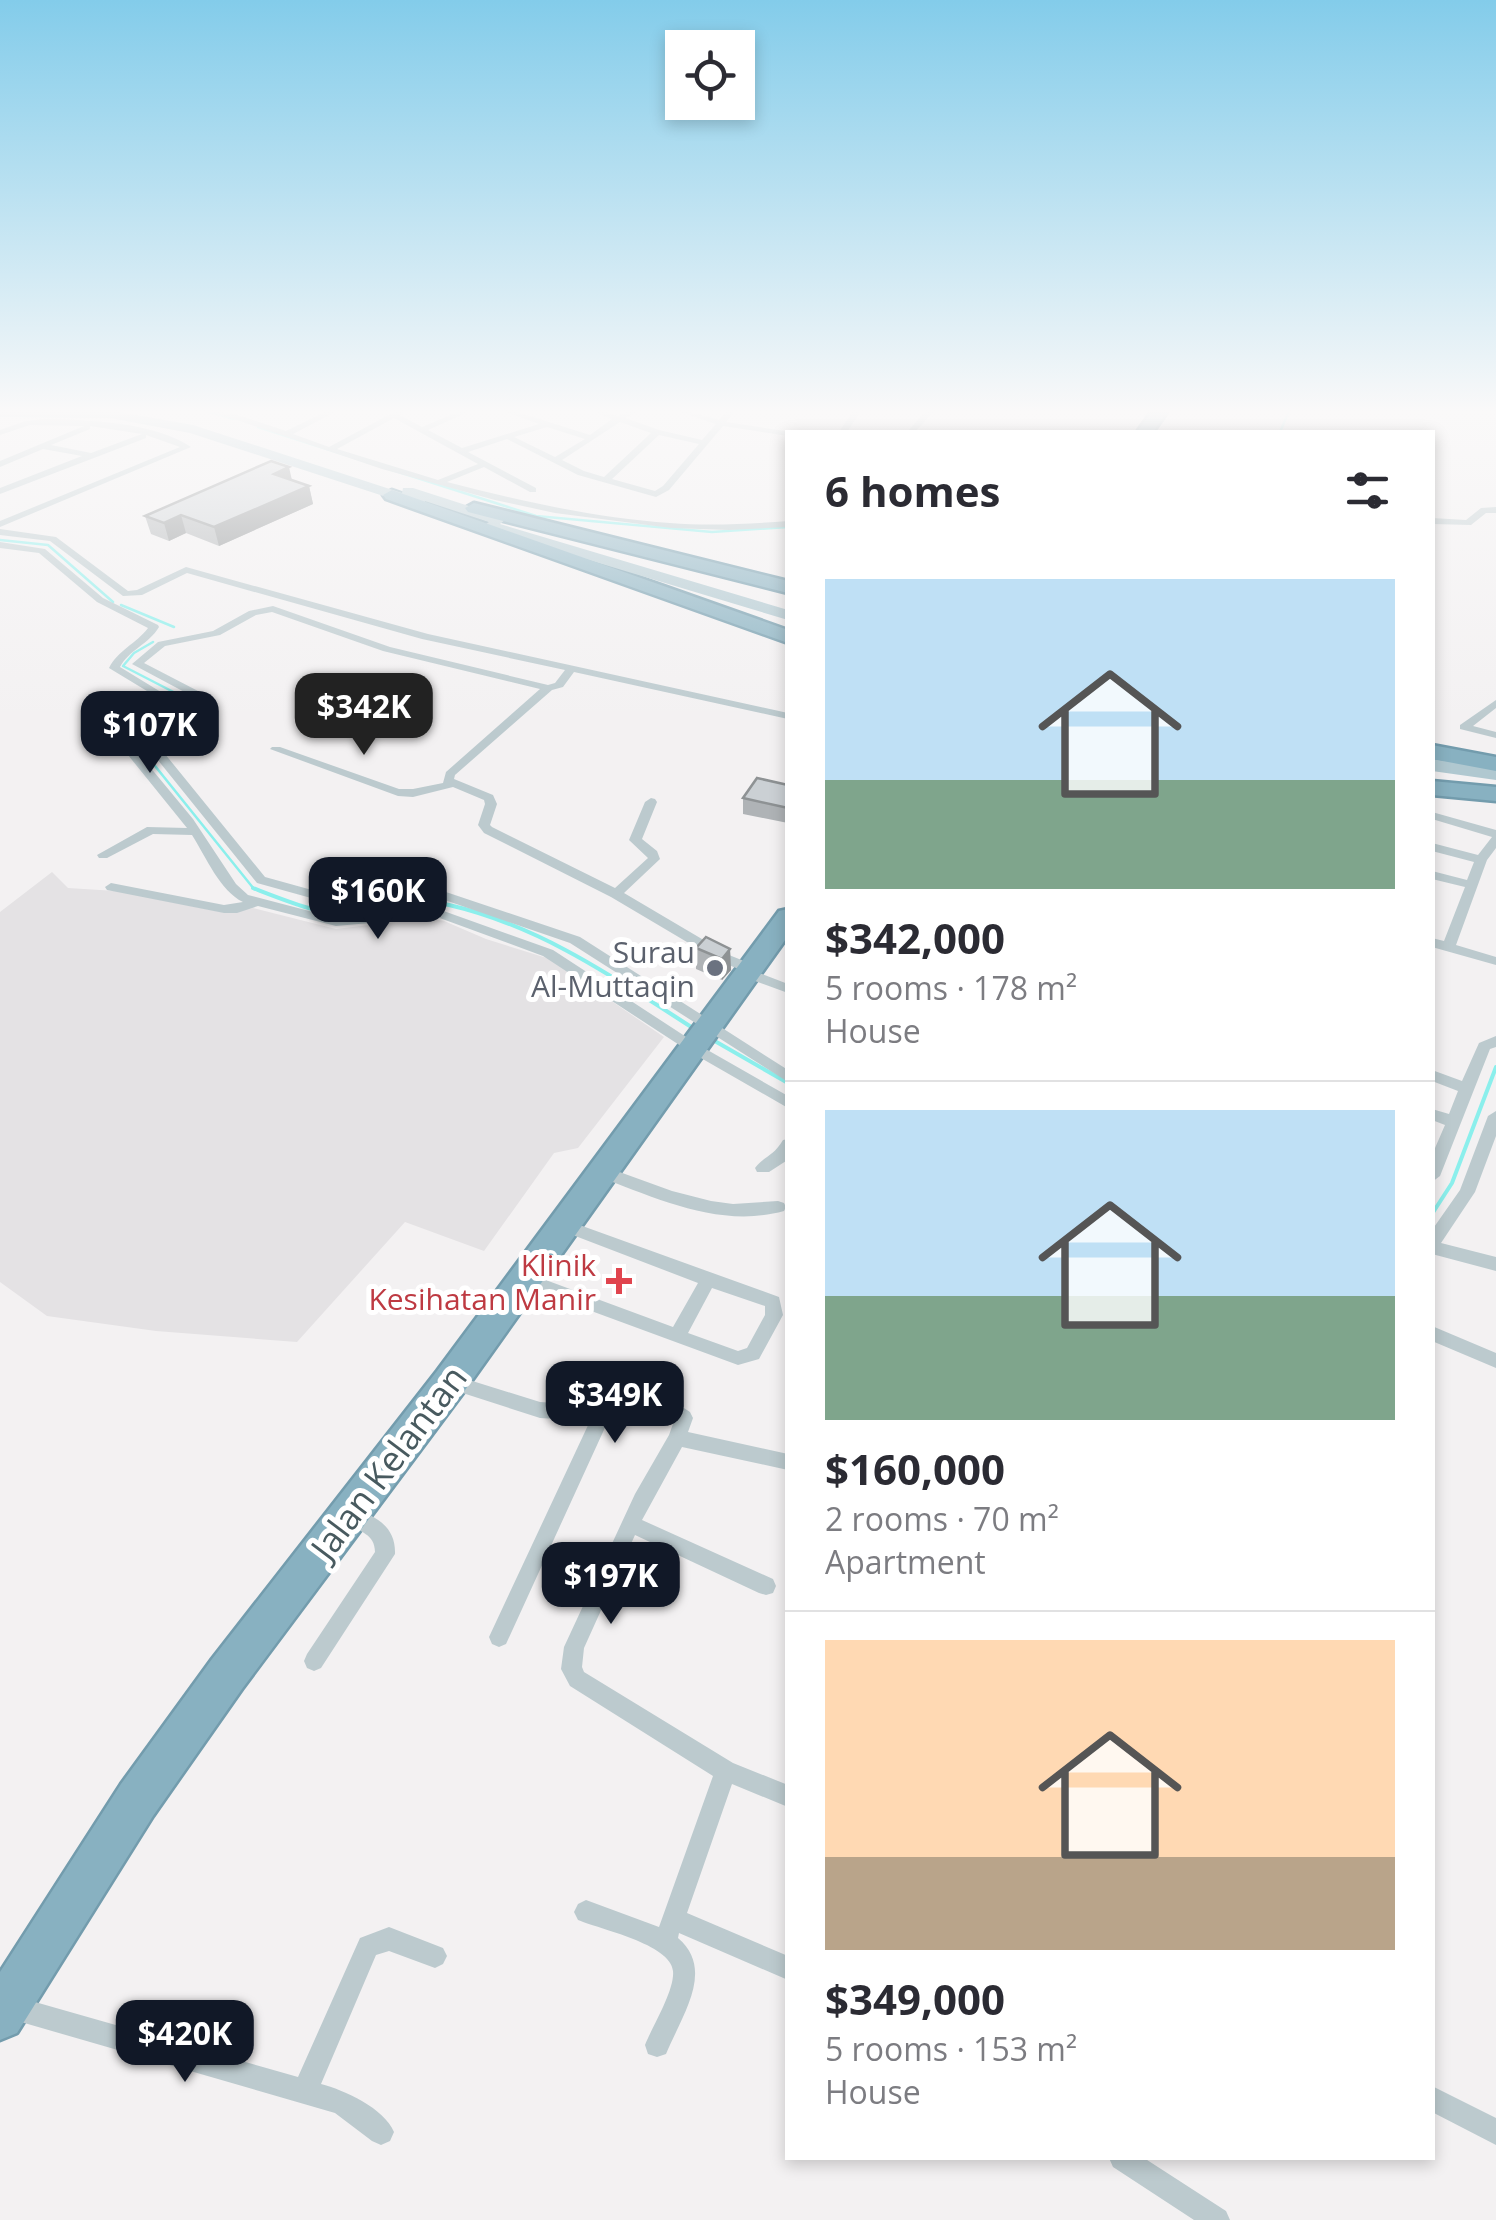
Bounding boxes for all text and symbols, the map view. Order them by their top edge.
map controls [665,30,755,120]
button: locate [665,30,755,120]
text: 6 homes [825,462,1000,519]
icon: filters [1340,463,1395,518]
icon: home [1020,644,1200,824]
pin: $342K [294,673,434,758]
text: $342K [317,684,411,727]
pin: $107K [80,691,220,776]
text: $107K [103,702,197,745]
pin: $160K [308,857,448,942]
text: $160K [331,868,425,911]
text: $342,000 [825,909,1005,966]
place label: Surau Al-Muttaqin [531,931,695,1006]
marker: Surau Al-Muttaqin [704,957,726,979]
text: 5 rooms · 178 m² [825,966,1077,1009]
text: House [825,1009,921,1052]
icon: home [1020,1175,1200,1355]
place label: Klinik Kesihatan Manir [368,1244,596,1319]
marker: Klinik Kesihatan Manir [606,1268,632,1294]
street label: Jalan Kelantan [298,1355,477,1571]
pin: $349K [545,1361,685,1446]
text: $349K [568,1372,662,1415]
text: $160,000 [825,1440,1005,1497]
text: 2 rooms · 70 m² [825,1497,1059,1540]
text: Apartment [825,1540,986,1583]
pin: $197K [541,1542,681,1627]
text: $197K [564,1553,658,1596]
icon: home [1020,1705,1200,1885]
text: $349,000 [825,1970,1005,2027]
pin: $420K [115,2000,255,2085]
text: $420K [138,2011,232,2054]
text: 5 rooms · 153 m² [825,2027,1077,2070]
text: House [825,2070,921,2113]

